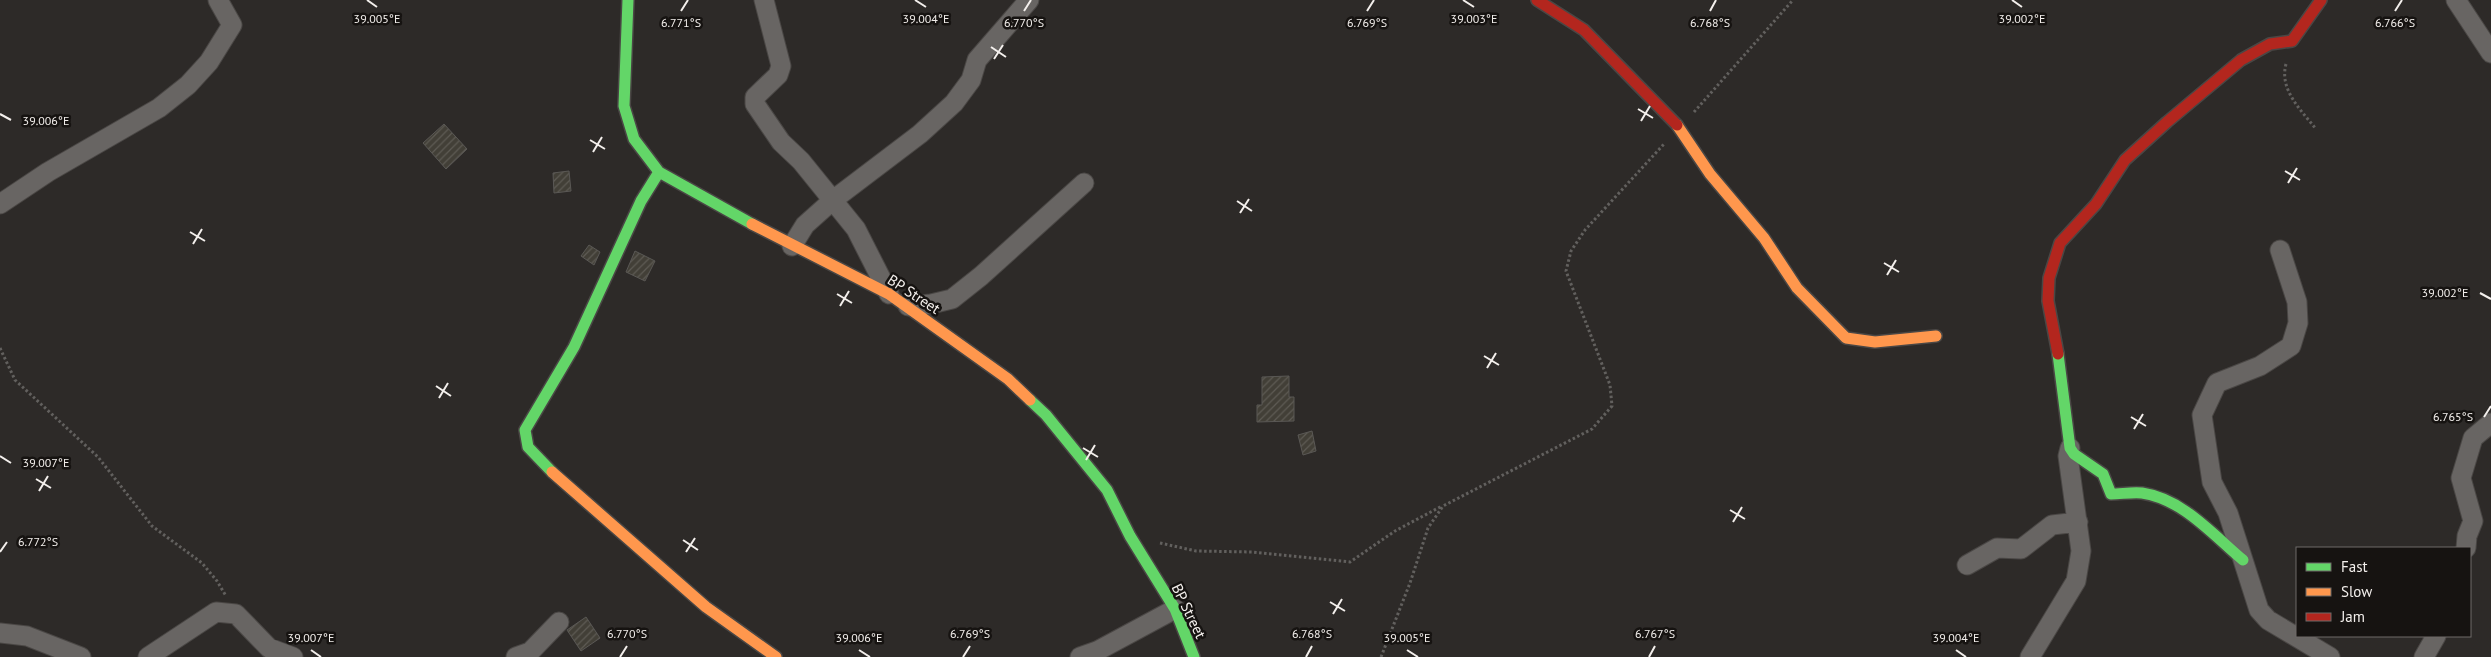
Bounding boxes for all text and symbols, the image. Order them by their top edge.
text: 39.005°E [354,11,400,26]
text: 39.004°E [903,11,949,26]
text: 39.003°E [1451,11,1497,26]
text: 39.002°E [1999,11,2045,26]
text: 6.771°S [661,15,701,30]
text: 6.770°S [1004,15,1044,30]
text: 6.769°S [1347,15,1387,30]
text: 6.768°S [1690,15,1730,30]
text: 6.766°S [2375,15,2415,30]
text: 39.006°E [23,113,69,128]
street label: BP Street [884,270,944,318]
text: 39.002°E [2422,285,2468,300]
text: 6.765°S [2433,409,2473,424]
text: 39.007°E [23,455,69,470]
text: 6.772°S [18,534,58,549]
legend [2296,547,2471,637]
text: Fast [2341,557,2368,576]
street label: BP Street [1168,580,1210,642]
text: Slow [2341,582,2372,601]
text: Jam [2340,607,2365,626]
text: 6.770°S [607,626,647,641]
text: 6.769°S [950,626,990,641]
text: 6.768°S [1292,626,1332,641]
text: 6.767°S [1635,626,1675,641]
text: 39.007°E [288,630,334,645]
text: 39.006°E [836,630,882,645]
text: 39.005°E [1384,630,1430,645]
text: 39.004°E [1933,630,1979,645]

